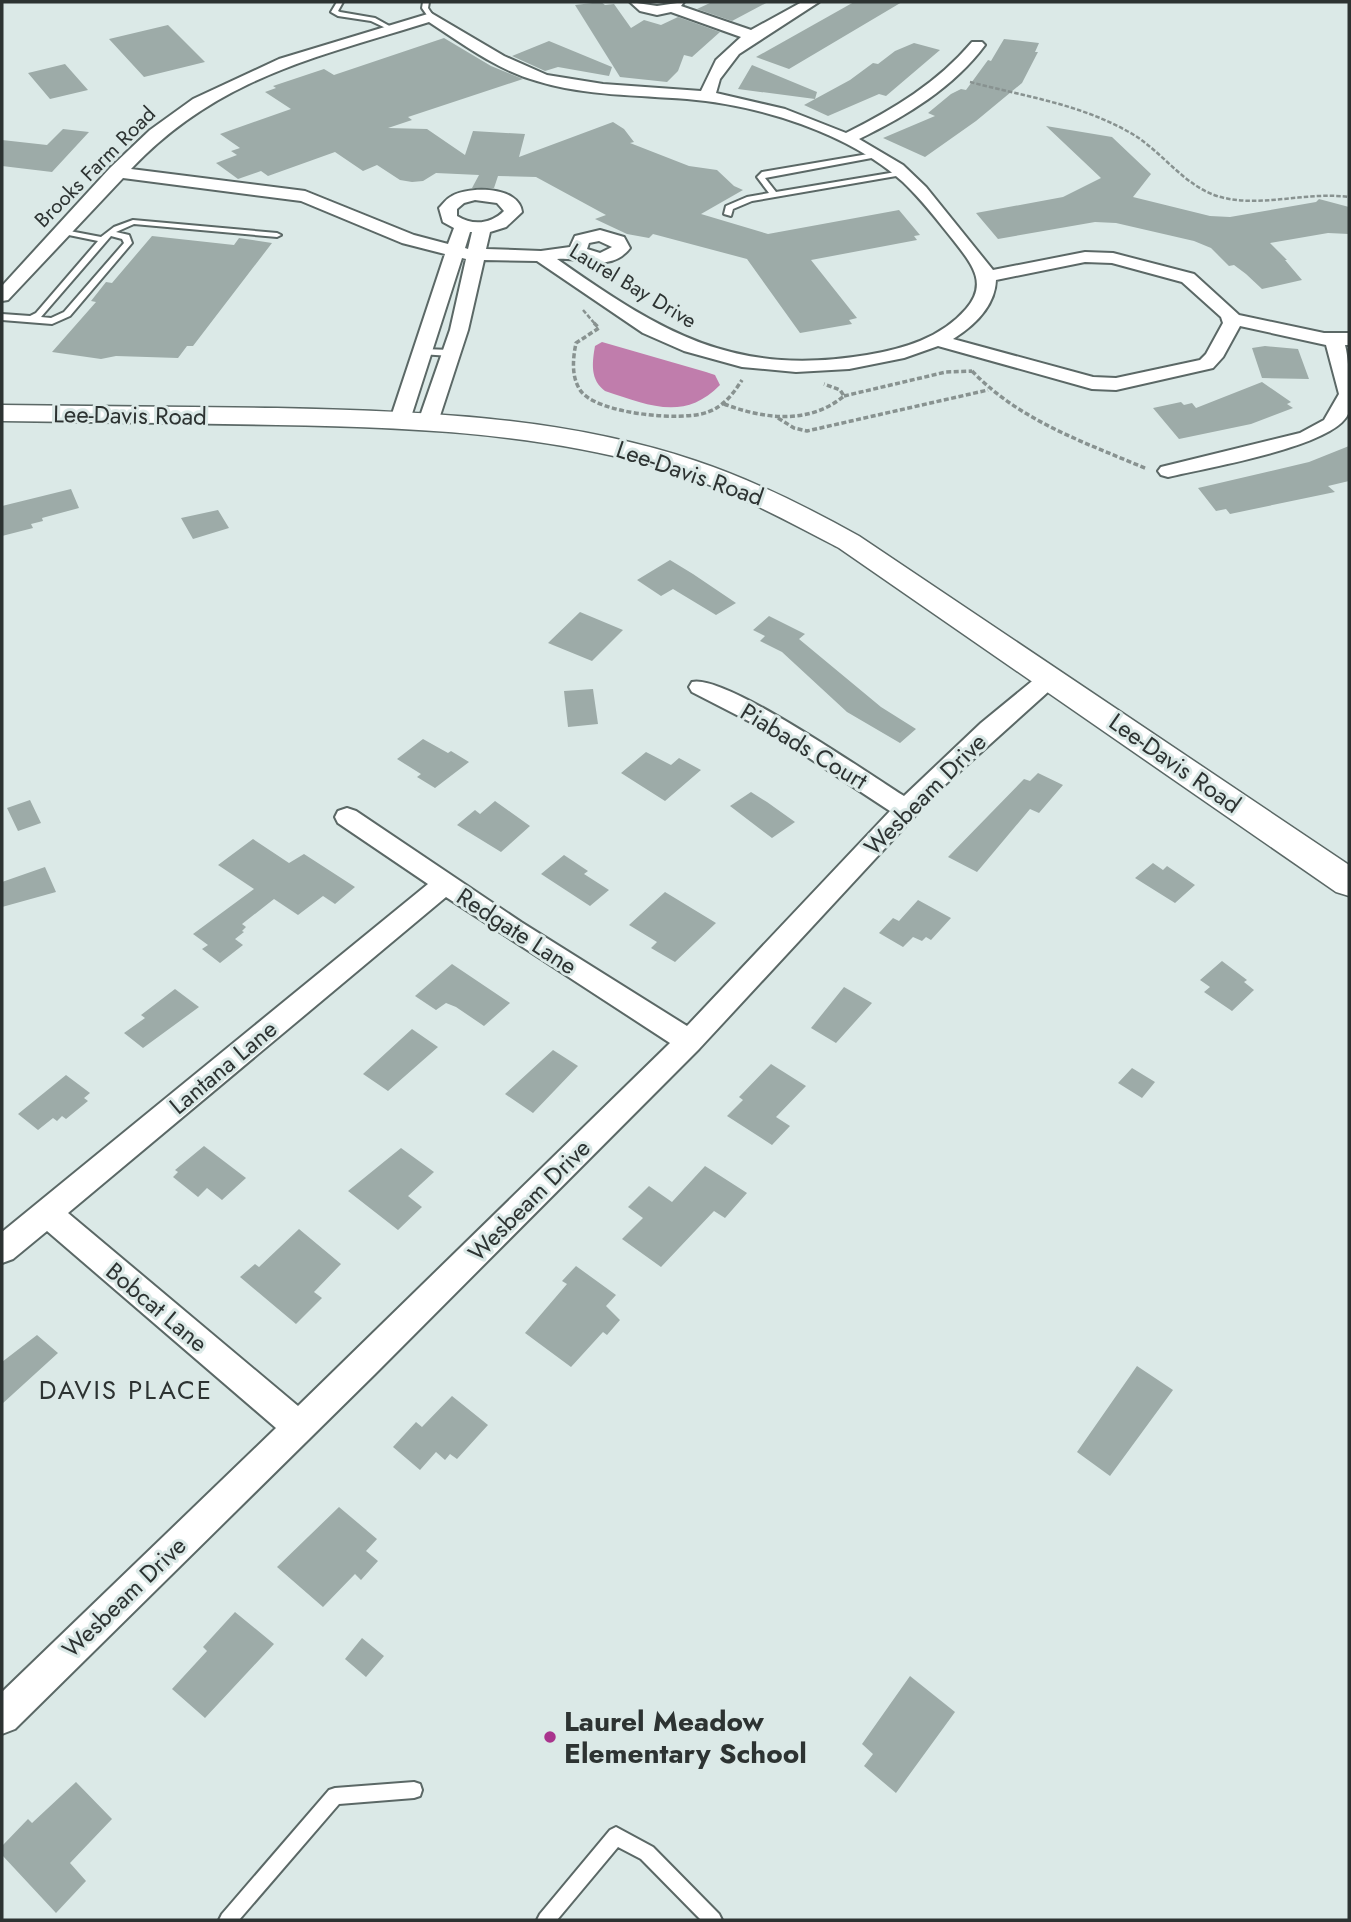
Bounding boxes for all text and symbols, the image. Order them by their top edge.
street label: Brooks Farm Road [28,100,162,234]
street label: Laurel Bay Drive [564,236,702,336]
street label: Lee-Davis Road [53,396,207,434]
street label: Lee-Davis Road [612,431,768,515]
street label: Piabads Court [734,694,874,798]
street label: Lee-Davis Road [1102,705,1248,821]
street label: Wesbeam Drive [856,725,994,863]
street label: Redgate Lane [450,879,584,983]
street label: Lantana Lane [162,1012,284,1122]
street label: Wesbeam Drive [460,1131,598,1269]
street label: Bobcat Lane [98,1254,216,1360]
district label: DAVIS PLACE [39,1371,213,1409]
street label: Wesbeam Drive [54,1529,194,1665]
place label: Laurel Meadow Elementary School [564,1701,807,1774]
marker: Laurel Meadow Elementary School [542,1729,558,1745]

